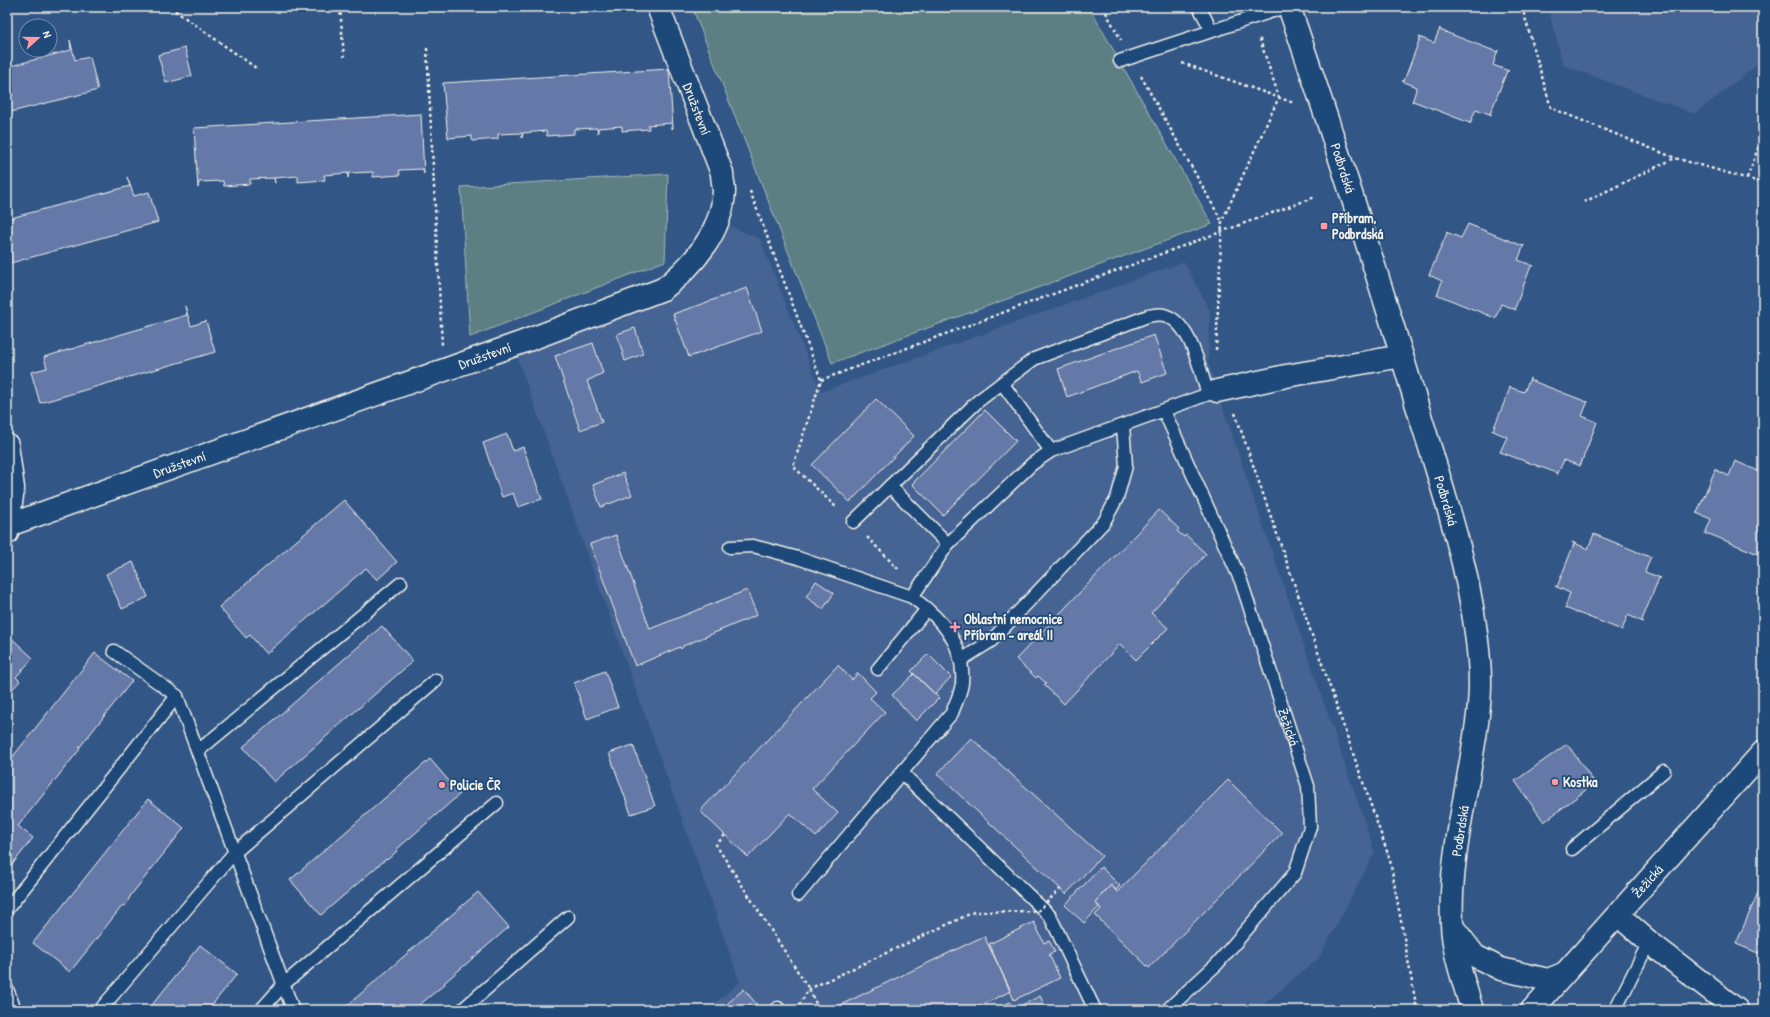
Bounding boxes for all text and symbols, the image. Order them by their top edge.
north arrow [18,18,58,58]
text: N [40,29,55,40]
street label: Družstevní [679,80,716,138]
street label: Podbrdská [1327,141,1361,196]
place label: Příbram, Podbrdská [1332,208,1384,243]
marker: Příbram, Podbrdská [1319,221,1329,231]
street label: Družstevní [456,337,513,373]
street label: Družstevní [150,446,208,482]
street label: Podbrdská [1430,473,1463,528]
place label: Oblastní nemocnice Příbram - areál II [964,609,1063,644]
marker: Oblastní nemocnice Příbram - areál II [949,621,961,633]
street label: Žežická [1274,705,1304,748]
place label: Kostka [1563,772,1598,791]
place label: Policie ČR [450,775,501,794]
marker: Kostka [1550,777,1560,787]
marker: Policie ČR [437,780,447,790]
street label: Podbrdská [1446,804,1473,858]
street label: Žežická [1627,860,1667,901]

